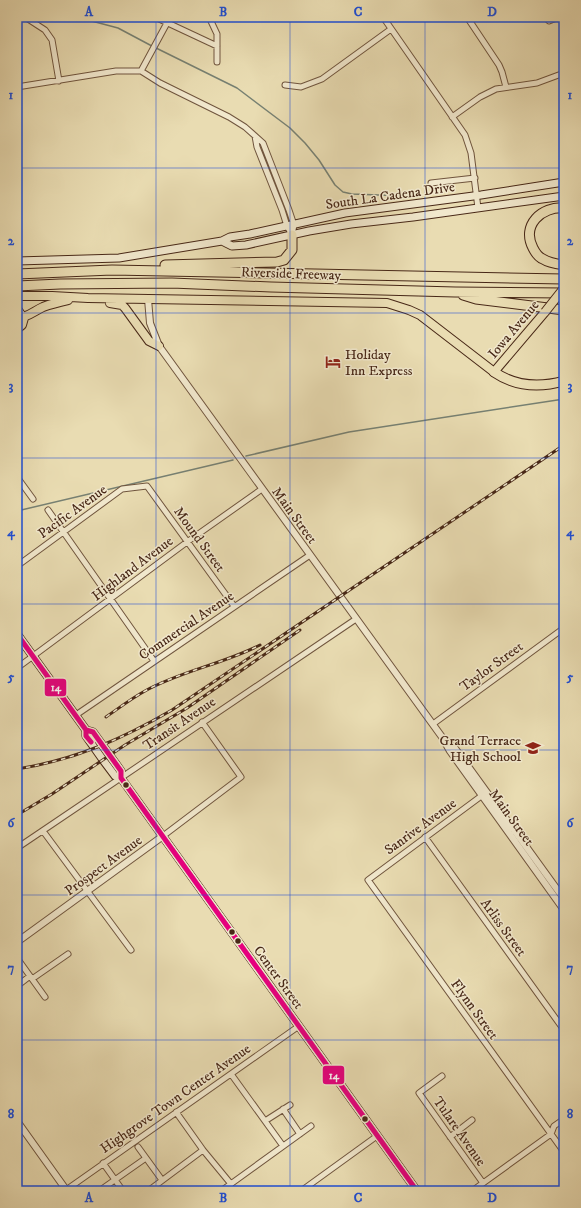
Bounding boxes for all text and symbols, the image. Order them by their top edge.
text: A [84,4,94,20]
text: B [219,4,227,20]
text: C [354,4,363,20]
text: D [487,4,497,20]
text: 1 [9,87,14,103]
text: 1 [568,87,573,103]
street label: South La Cadena Drive [324,178,456,214]
text: 2 [8,233,15,249]
text: 2 [567,233,574,249]
street label: Riverside Freeway [241,263,342,285]
street label: Iowa Avenue [484,297,543,362]
place label: Holiday Inn Express [345,346,413,380]
hotel icon: Holiday Inn Express [324,353,342,371]
text: 3 [9,378,14,394]
text: 3 [568,378,573,394]
street label: Pacific Avenue [35,481,111,543]
street label: Main Street [268,484,321,548]
street label: Mound Street [169,503,229,576]
text: 4 [6,524,15,541]
text: 4 [565,524,574,541]
street label: Highland Avenue [88,532,177,605]
street label: Commercial Avenue [135,587,238,664]
street label: Taylor Street [456,638,527,696]
text: 5 [7,669,15,685]
text: 5 [566,669,574,685]
line badge: 14 [44,678,67,697]
text: 14 [51,681,62,695]
street label: Transit Avenue [140,693,219,755]
place label: Grand Terrace High School [440,732,522,766]
school or university icon: Grand Terrace High School [524,739,542,757]
unlabelled marker [121,780,131,790]
street label: Main Street [485,786,538,850]
street label: Sanrive Avenue [381,795,460,859]
text: 6 [8,815,16,831]
text: 6 [567,815,575,831]
street label: Prospect Avenue [61,832,146,900]
street label: Arliss Street [476,895,531,961]
unlabelled marker [227,927,237,937]
unlabelled marker [233,936,243,946]
street label: Center Street [249,942,308,1013]
text: 7 [8,960,15,976]
text: 7 [567,960,574,976]
street label: Flynn Street [446,976,502,1044]
street label: Highgrove Town Center Avenue [97,1040,254,1158]
line badge: 14 [322,1065,345,1085]
text: 14 [329,1069,340,1083]
street label: Tulare Avenue [429,1093,490,1170]
text: 8 [8,1106,15,1122]
text: 8 [567,1106,574,1122]
unlabelled marker [360,1114,370,1124]
text: A [84,1190,94,1206]
text: B [219,1190,227,1206]
text: C [354,1190,363,1206]
text: D [487,1190,497,1206]

